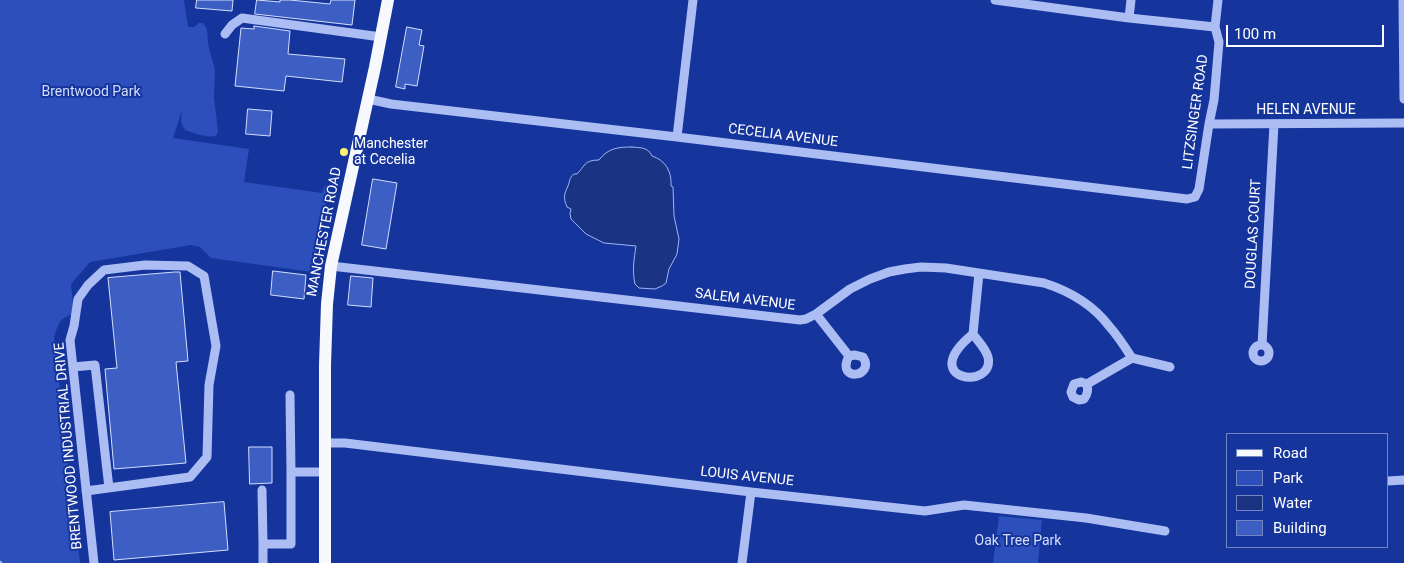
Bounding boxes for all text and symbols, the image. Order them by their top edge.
scale bar [1229,15,1386,47]
text: 100 m [1234,25,1276,43]
street label: LITZSINGER ROAD [1180,53,1212,171]
park label: Brentwood Park [41,84,141,100]
street label: HELEN AVENUE [1256,102,1356,118]
street label: CECELIA AVENUE [727,121,839,151]
place label: Manchester at Cecelia [354,136,428,168]
marker: Manchester at Cecelia [338,146,350,158]
street label: MANCHESTER ROAD [304,166,346,298]
street label: DOUGLAS COURT [1243,178,1265,290]
street label: SALEM AVENUE [694,286,796,314]
street label: BRENTWOOD INDUSTRIAL DRIVE [52,342,86,550]
legend [1226,433,1389,548]
text: Road [1273,444,1307,462]
street label: LOUIS AVENUE [699,464,795,490]
text: Park [1273,469,1303,487]
text: Water [1273,494,1312,512]
text: Building [1273,519,1327,537]
park label: Oak Tree Park [975,533,1061,549]

